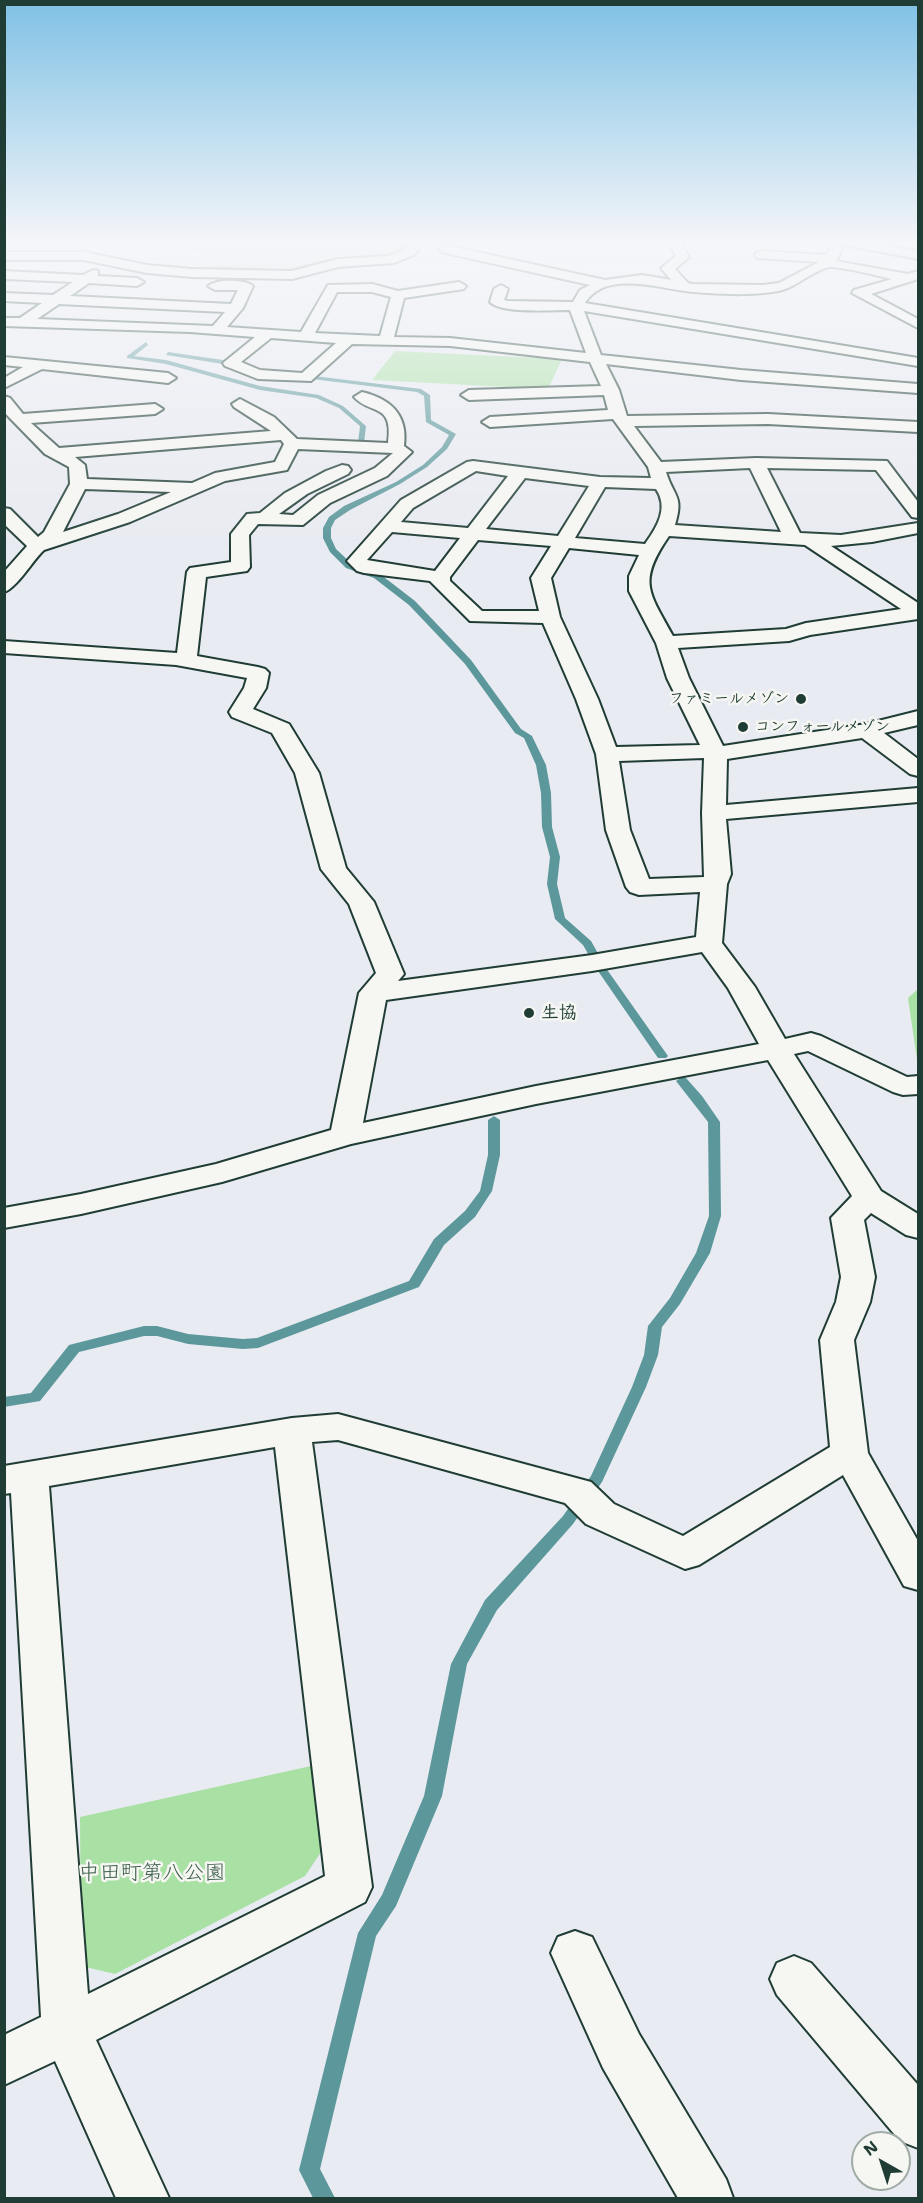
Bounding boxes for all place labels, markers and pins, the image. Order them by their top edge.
place label: ファミールメゾン [669,690,789,708]
marker: ファミールメゾン [794,692,808,706]
place label: コンフォールメゾン [755,718,890,736]
marker: コンフォールメゾン [736,720,750,734]
place label: 生協 [541,1002,577,1024]
marker: 生協 [522,1006,536,1020]

